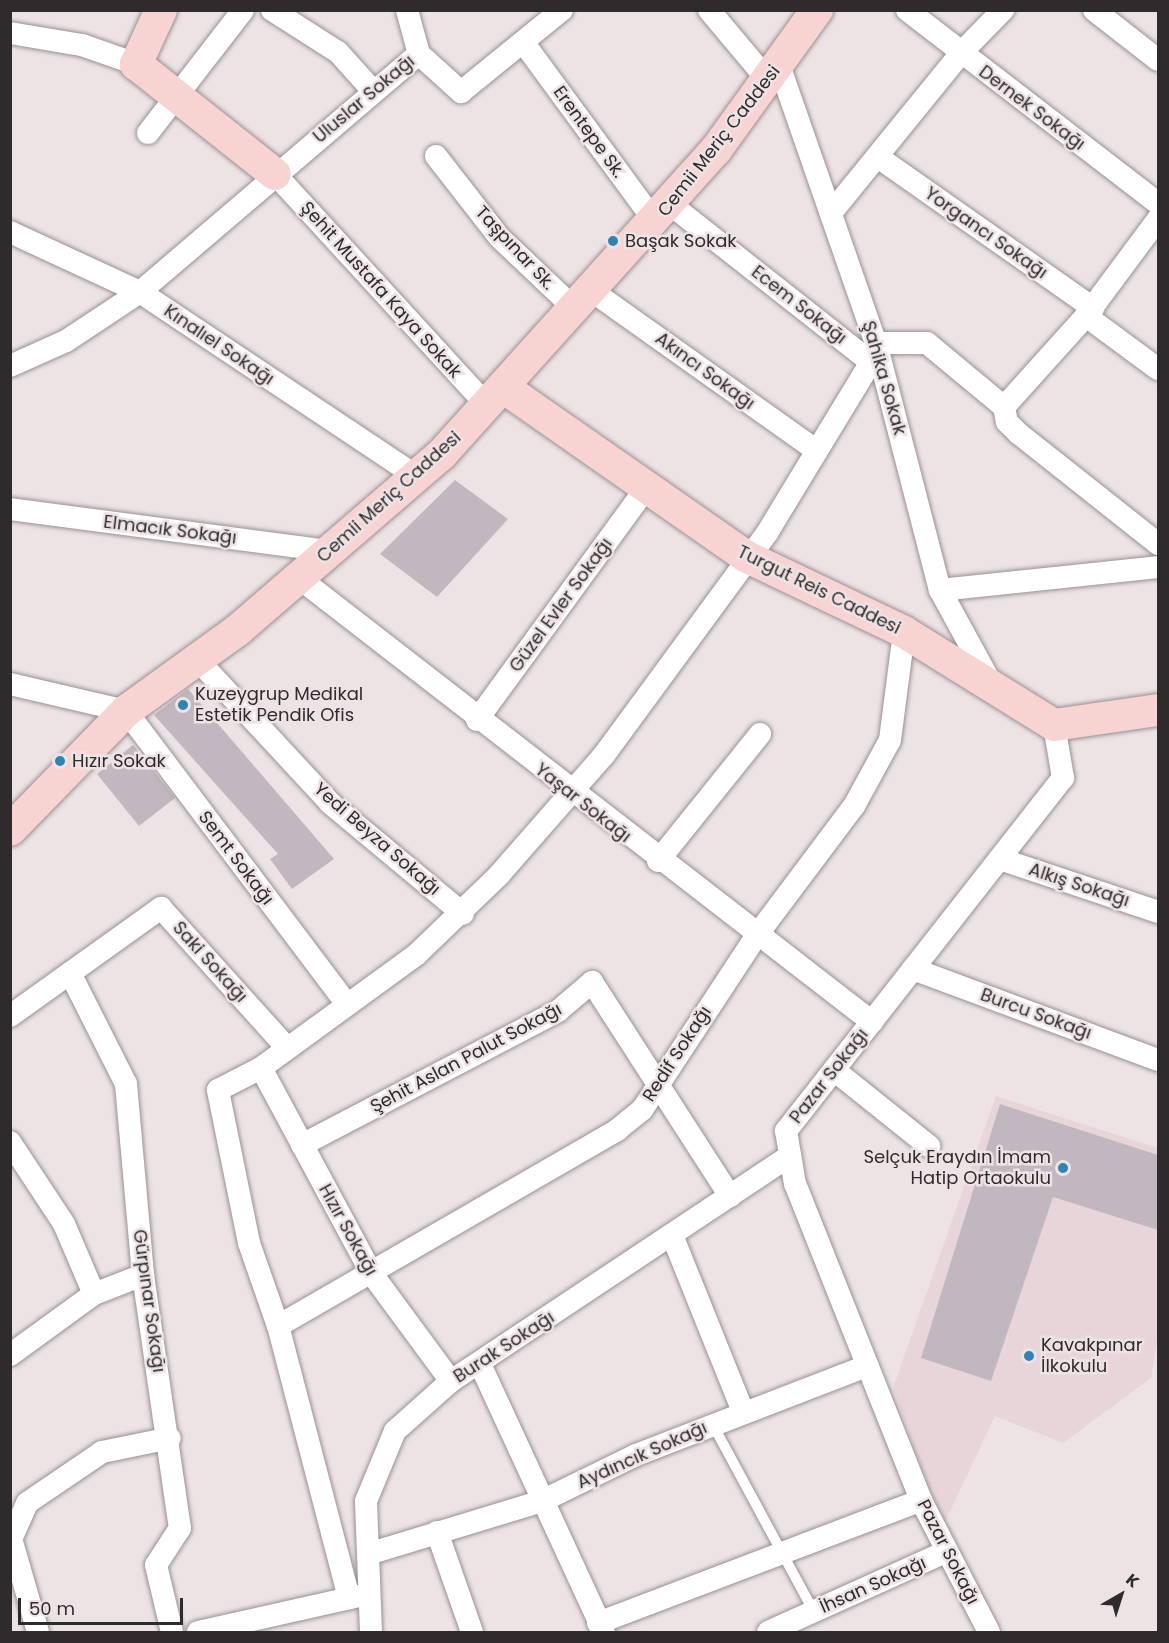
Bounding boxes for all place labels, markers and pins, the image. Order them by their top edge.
place label: Başak Sokak [625,230,737,252]
marker: Başak Sokak [606,234,620,248]
place label: Kuzeygrup Medikal Estetik Pendik Ofis [195,684,363,726]
marker: Kuzeygrup Medikal Estetik Pendik Ofis [176,698,190,712]
place label: Hızır Sokak [72,750,166,772]
marker: Hızır Sokak [53,754,67,768]
place label: Selçuk Eraydın İmam Hatip Ortaokulu [863,1147,1051,1190]
marker: Selçuk Eraydın İmam Hatip Ortaokulu [1056,1161,1070,1175]
place label: Kavakpınar İlkokulu [1041,1335,1142,1378]
marker: Kavakpınar İlkokulu [1022,1349,1036,1363]

